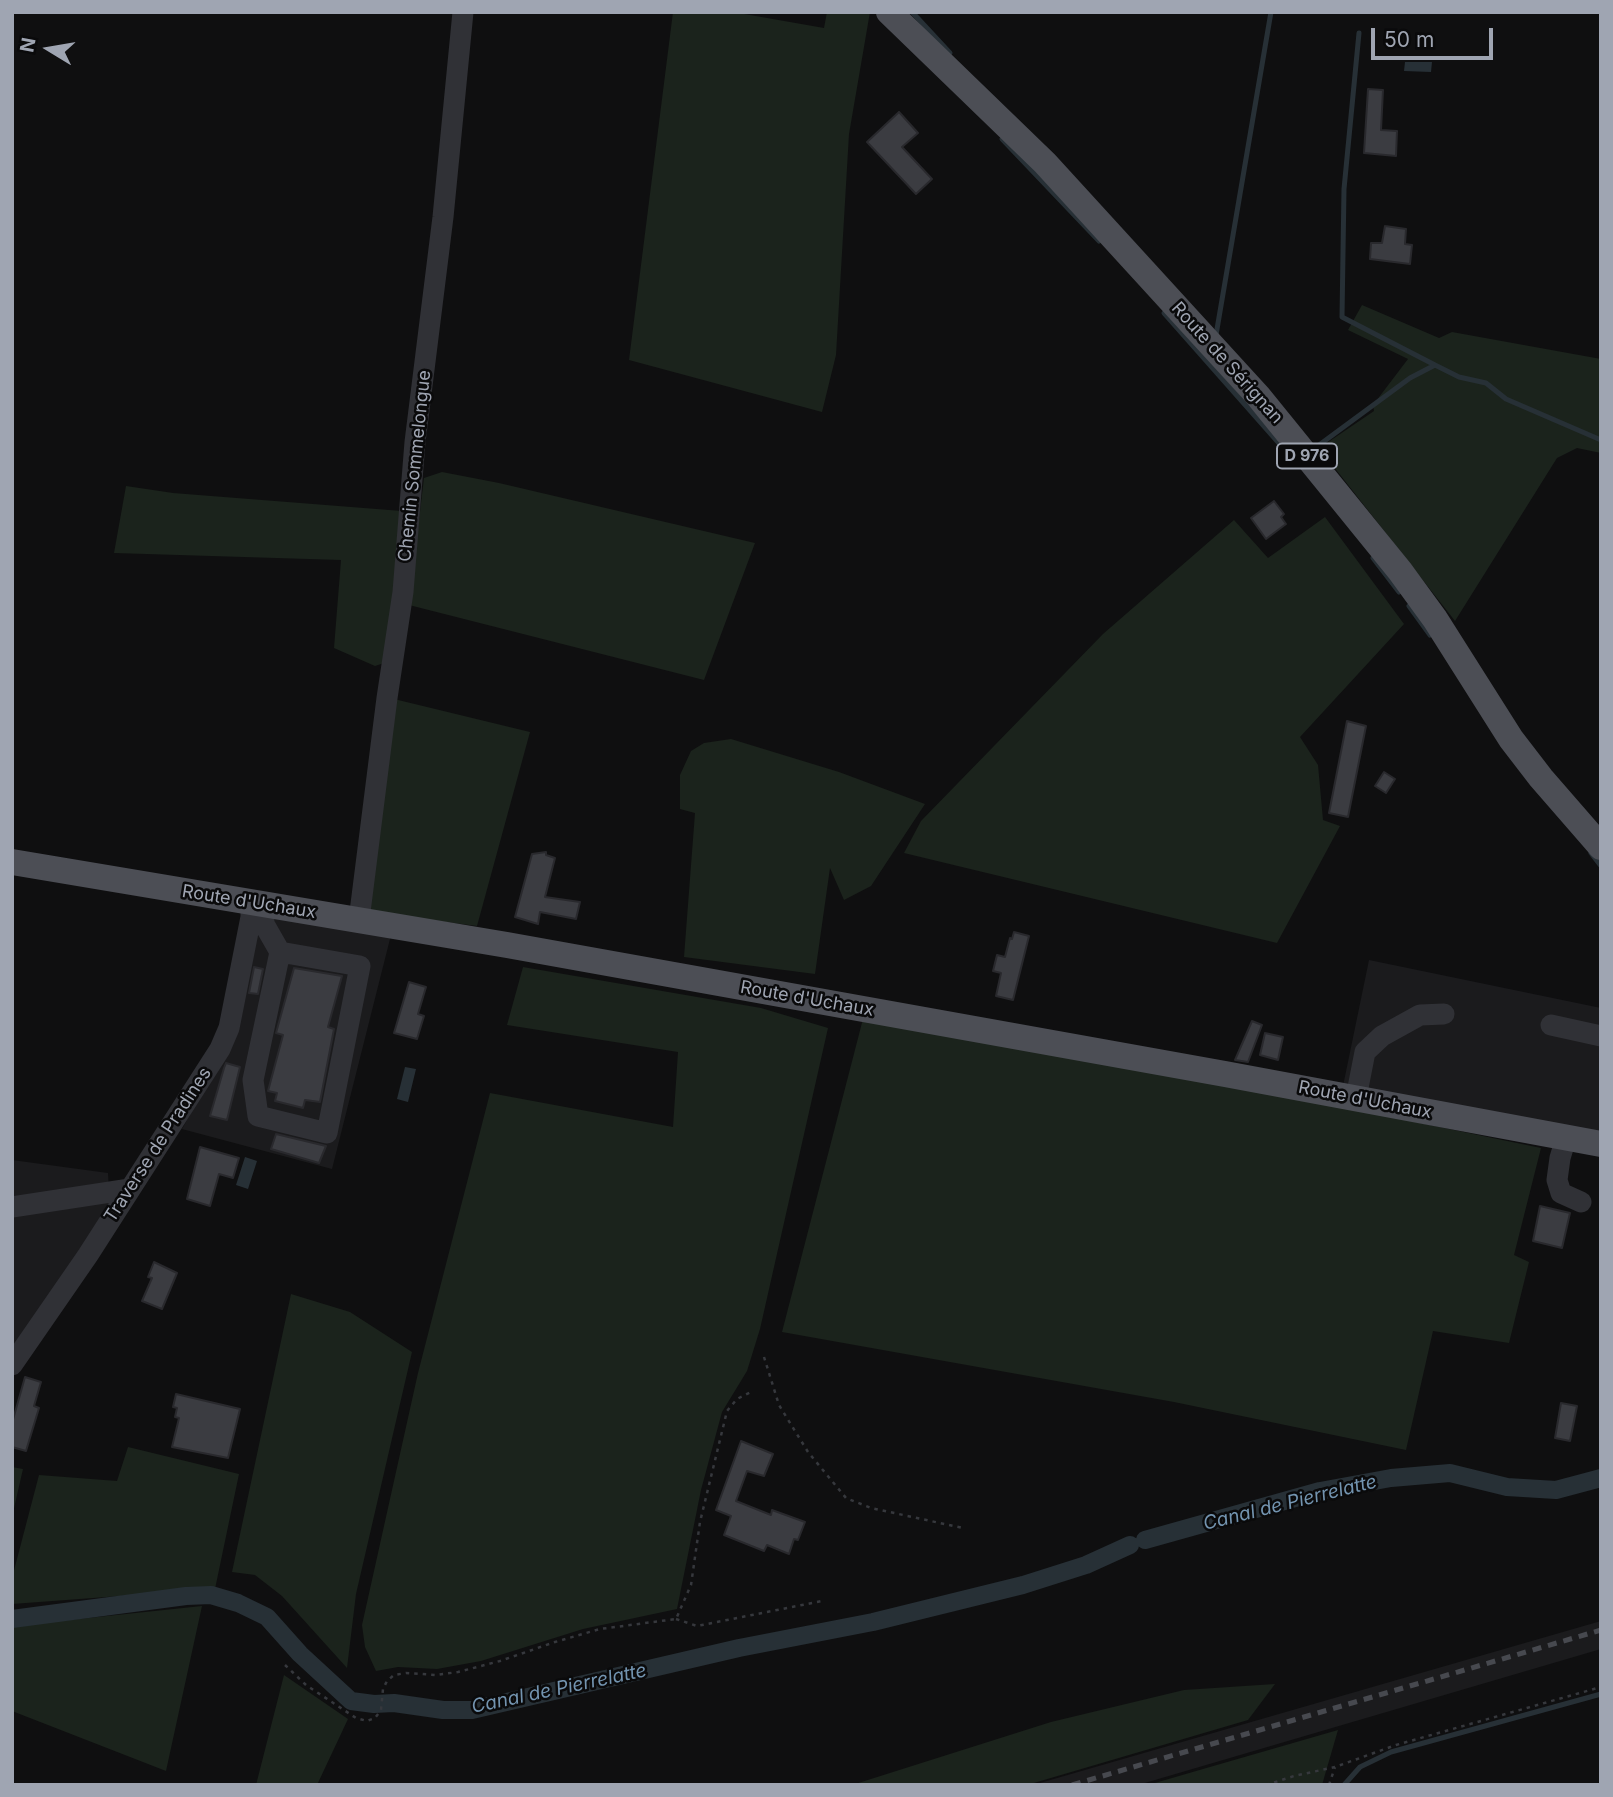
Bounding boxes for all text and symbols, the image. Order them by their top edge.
north arrow [14,14,84,84]
scale bar [1375,14,1498,58]
text: 50 m [1384,27,1434,52]
text: N [15,36,41,54]
street label: Route de Sérignan [1167,298,1287,428]
street label: Chemin Sommelongue [394,369,436,563]
road number: D 976 [1277,444,1337,468]
street label: Route d'Uchaux [180,881,318,923]
street label: Route d'Uchaux [738,977,876,1021]
street label: Traverse de Pradines [100,1064,216,1226]
street label: Route d'Uchaux [1297,1076,1433,1124]
water label: Canal de Pierrelatte [1201,1470,1379,1536]
water label: Canal de Pierrelatte [469,1659,649,1719]

